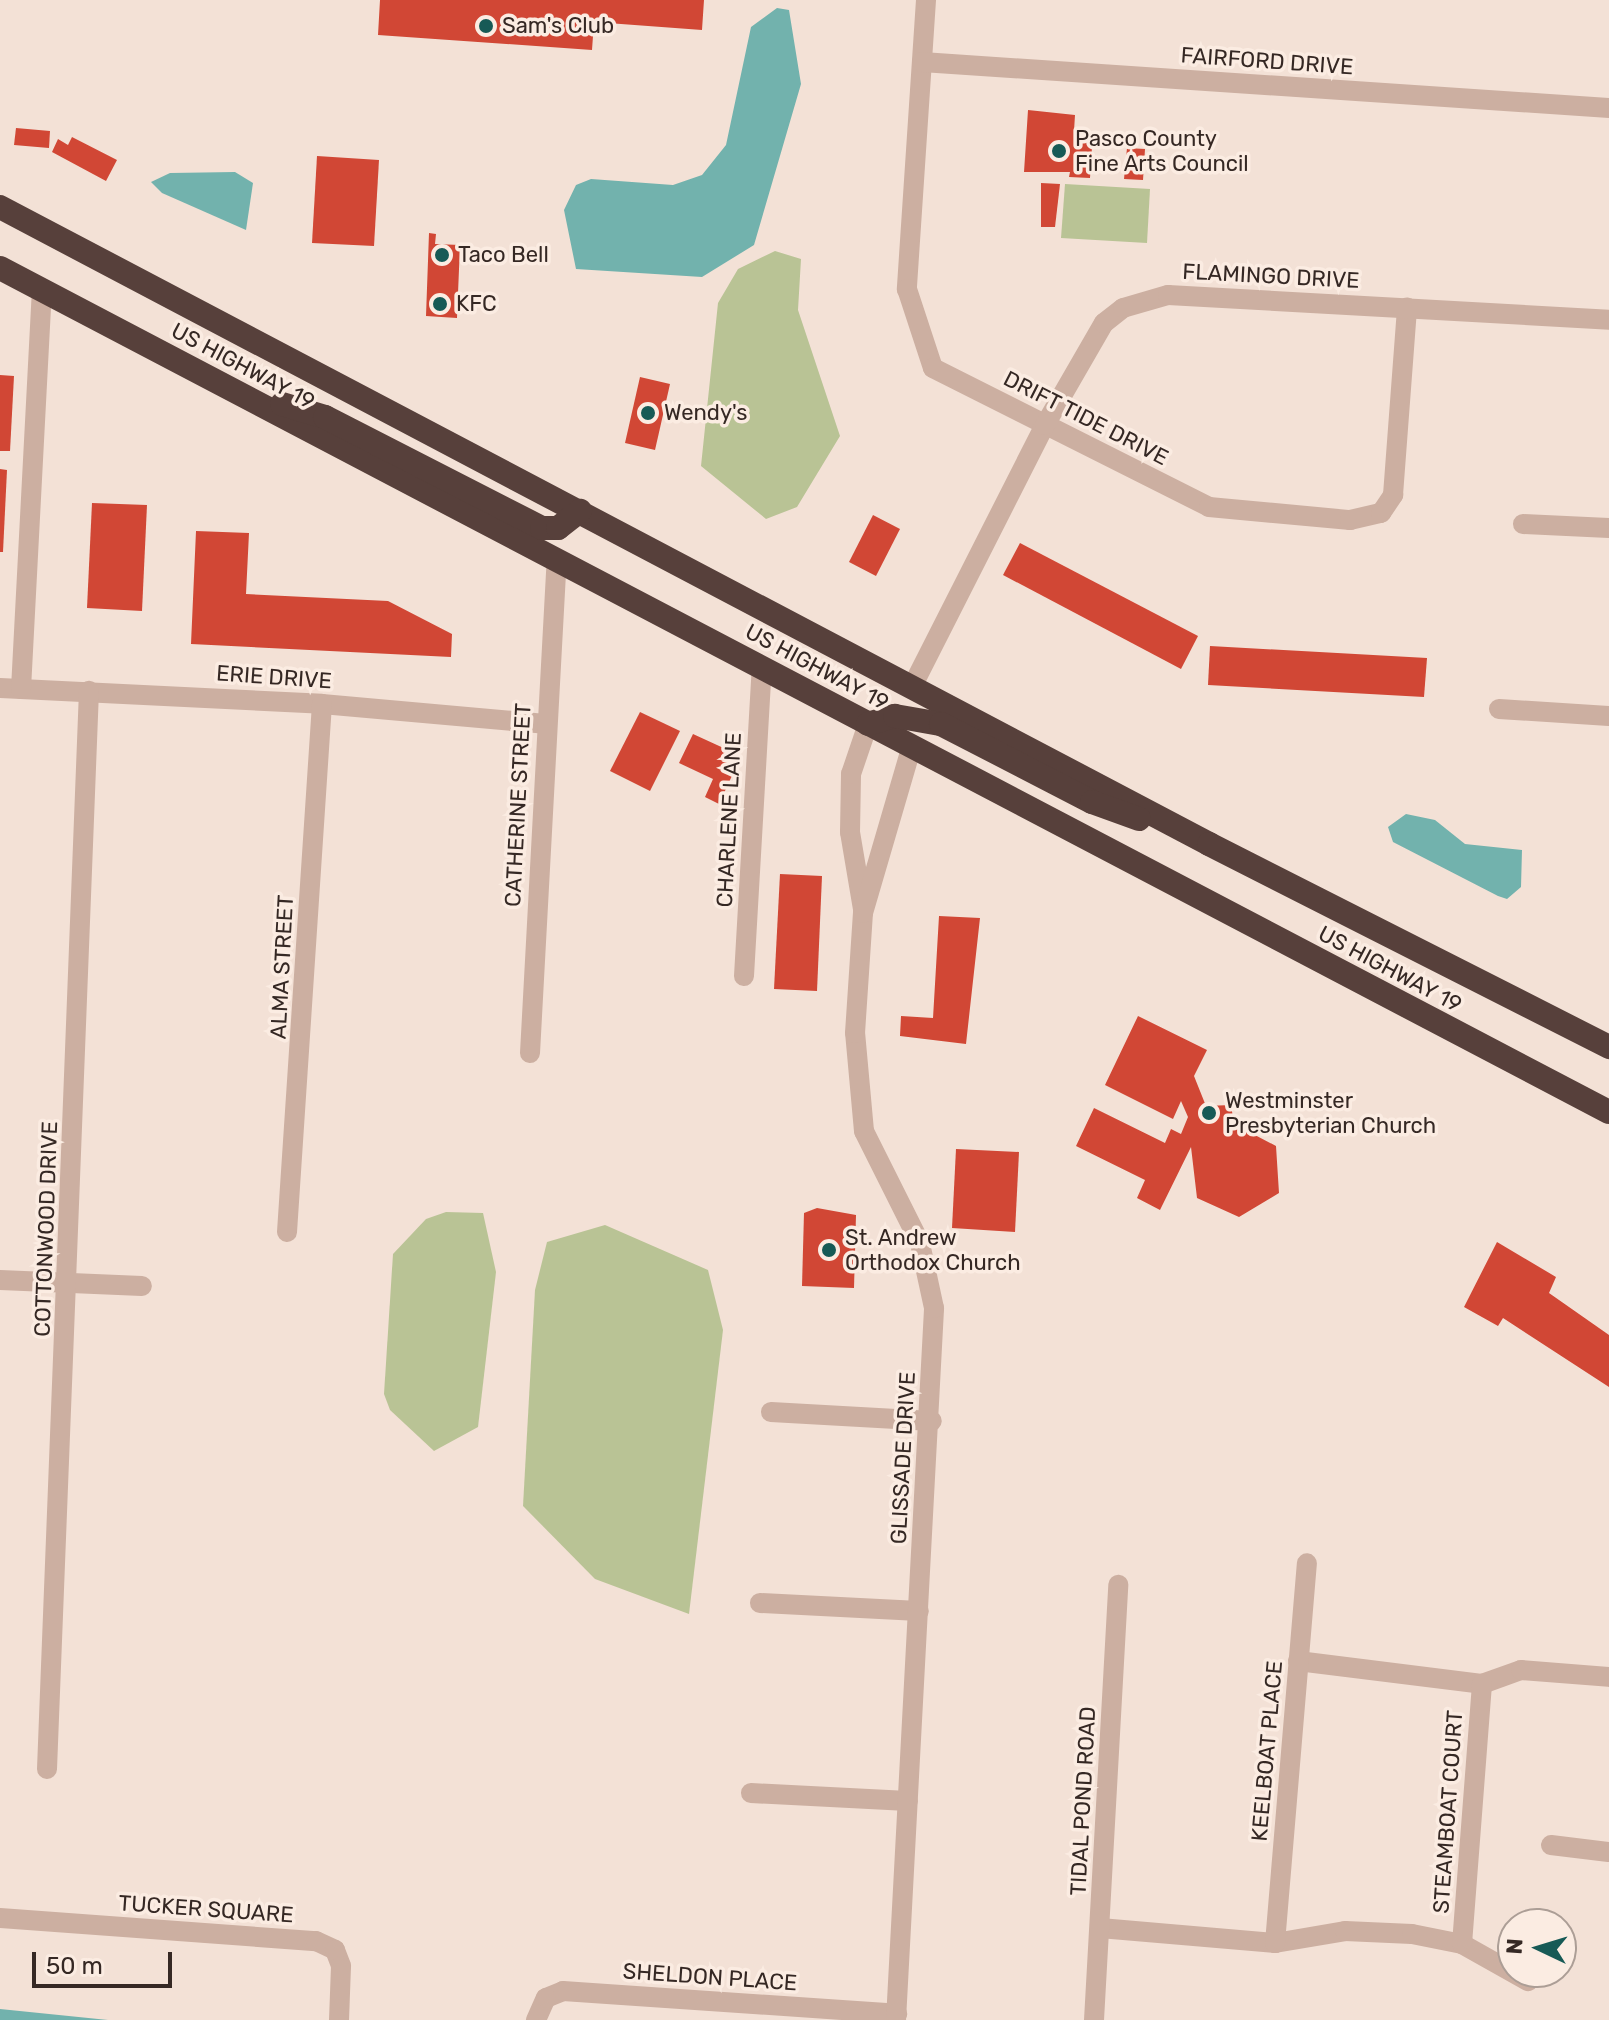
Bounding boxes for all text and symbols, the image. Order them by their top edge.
place label: Sam's Club [502,13,614,39]
marker: Sam's Club [477,17,495,35]
street label: FAIRFORD DRIVE [1180,42,1354,80]
place label: Pasco County Fine Arts Council [1075,125,1249,176]
marker: Pasco County Fine Arts Council [1050,142,1068,160]
place label: Taco Bell [458,242,549,268]
marker: Taco Bell [433,246,451,264]
street label: FLAMINGO DRIVE [1182,258,1360,294]
place label: KFC [456,291,497,317]
marker: KFC [431,295,449,313]
street label: US HIGHWAY 19 [167,317,319,415]
street label: DRIFT TIDE DRIVE [999,365,1173,471]
place label: Wendy's [664,400,748,426]
marker: Wendy's [639,404,657,422]
street label: US HIGHWAY 19 [741,618,893,716]
street label: ERIE DRIVE [215,660,333,694]
street label: CATHERINE STREET [499,703,537,907]
street label: CHARLENE LANE [711,732,747,908]
street label: ALMA STREET [265,894,299,1040]
street label: US HIGHWAY 19 [1314,920,1466,1018]
place label: Westminster Presbyterian Church [1225,1087,1436,1138]
marker: Westminster Presbyterian Church [1200,1104,1218,1122]
street label: COTTONWOOD DRIVE [29,1121,63,1337]
place label: St. Andrew Orthodox Church [845,1224,1021,1276]
marker: St. Andrew Orthodox Church [820,1241,838,1259]
street label: GLISSADE DRIVE [885,1371,921,1545]
street label: KEELBOAT PLACE [1246,1659,1288,1843]
street label: TIDAL POND ROAD [1065,1705,1101,1897]
street label: STEAMBOAT COURT [1428,1709,1468,1915]
street label: TUCKER SQUARE [118,1890,294,1928]
north arrow [1497,1908,1577,1988]
scale bar [36,1936,176,1986]
text: N [1501,1938,1529,1955]
text: 50 m [46,1952,103,1980]
street label: SHELDON PLACE [622,1958,798,1996]

